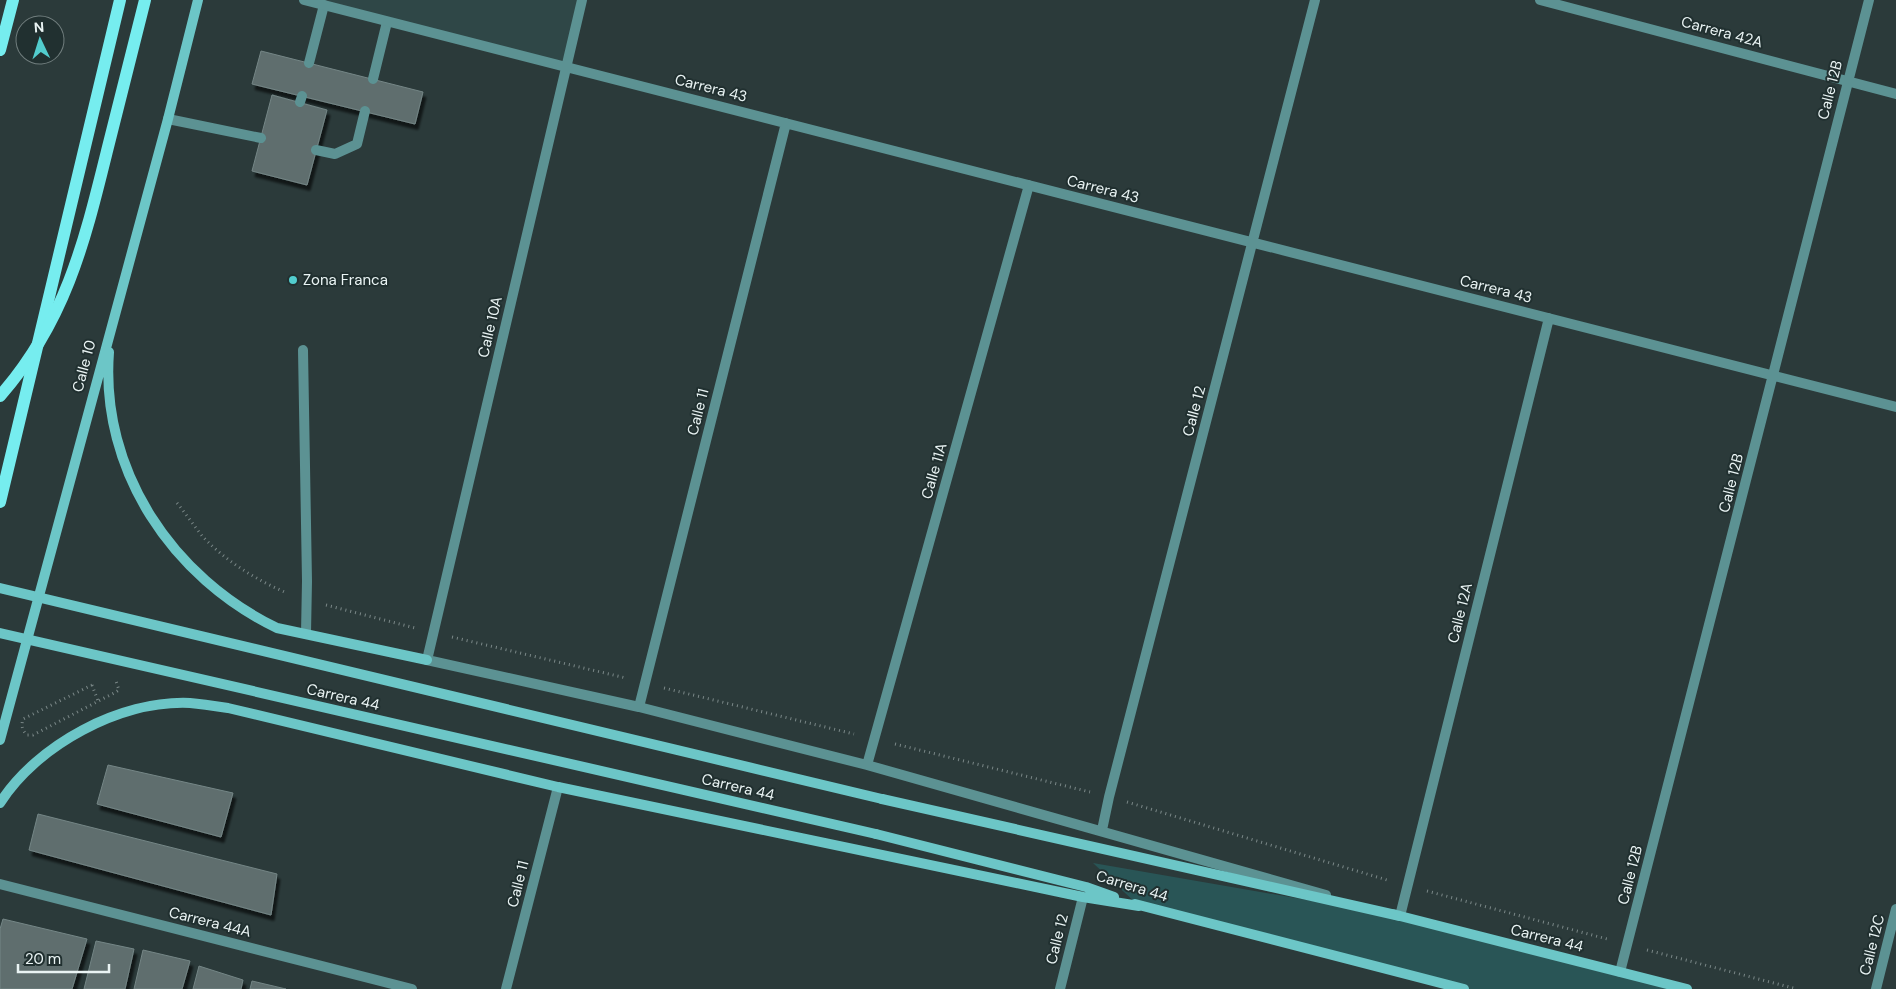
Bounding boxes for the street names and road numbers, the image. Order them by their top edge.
street label: Carrera 42A [1679,12,1765,52]
street label: Calle 12B [1813,58,1847,122]
street label: Carrera 43 [673,69,749,107]
street label: Carrera 43 [1065,170,1141,208]
street label: Carrera 43 [1458,270,1534,308]
street label: Calle 10A [473,294,507,360]
street label: Calle 10 [67,338,101,394]
street label: Calle 12 [1178,384,1210,438]
street label: Calle 11 [683,387,713,437]
street label: Calle 11A [916,441,952,501]
street label: Calle 12B [1714,451,1748,515]
street label: Calle 12A [1443,581,1477,645]
street label: Carrera 44 [305,679,381,715]
street label: Carrera 44 [700,769,776,805]
street label: Calle 12B [1613,843,1647,907]
street label: Calle 11 [503,859,533,909]
street label: Carrera 44 [1094,866,1170,906]
street label: Carrera 44A [167,902,253,942]
street label: Calle 12 [1041,912,1073,966]
street label: Calle 12C [1855,912,1889,978]
street label: Carrera 44 [1509,919,1585,957]

